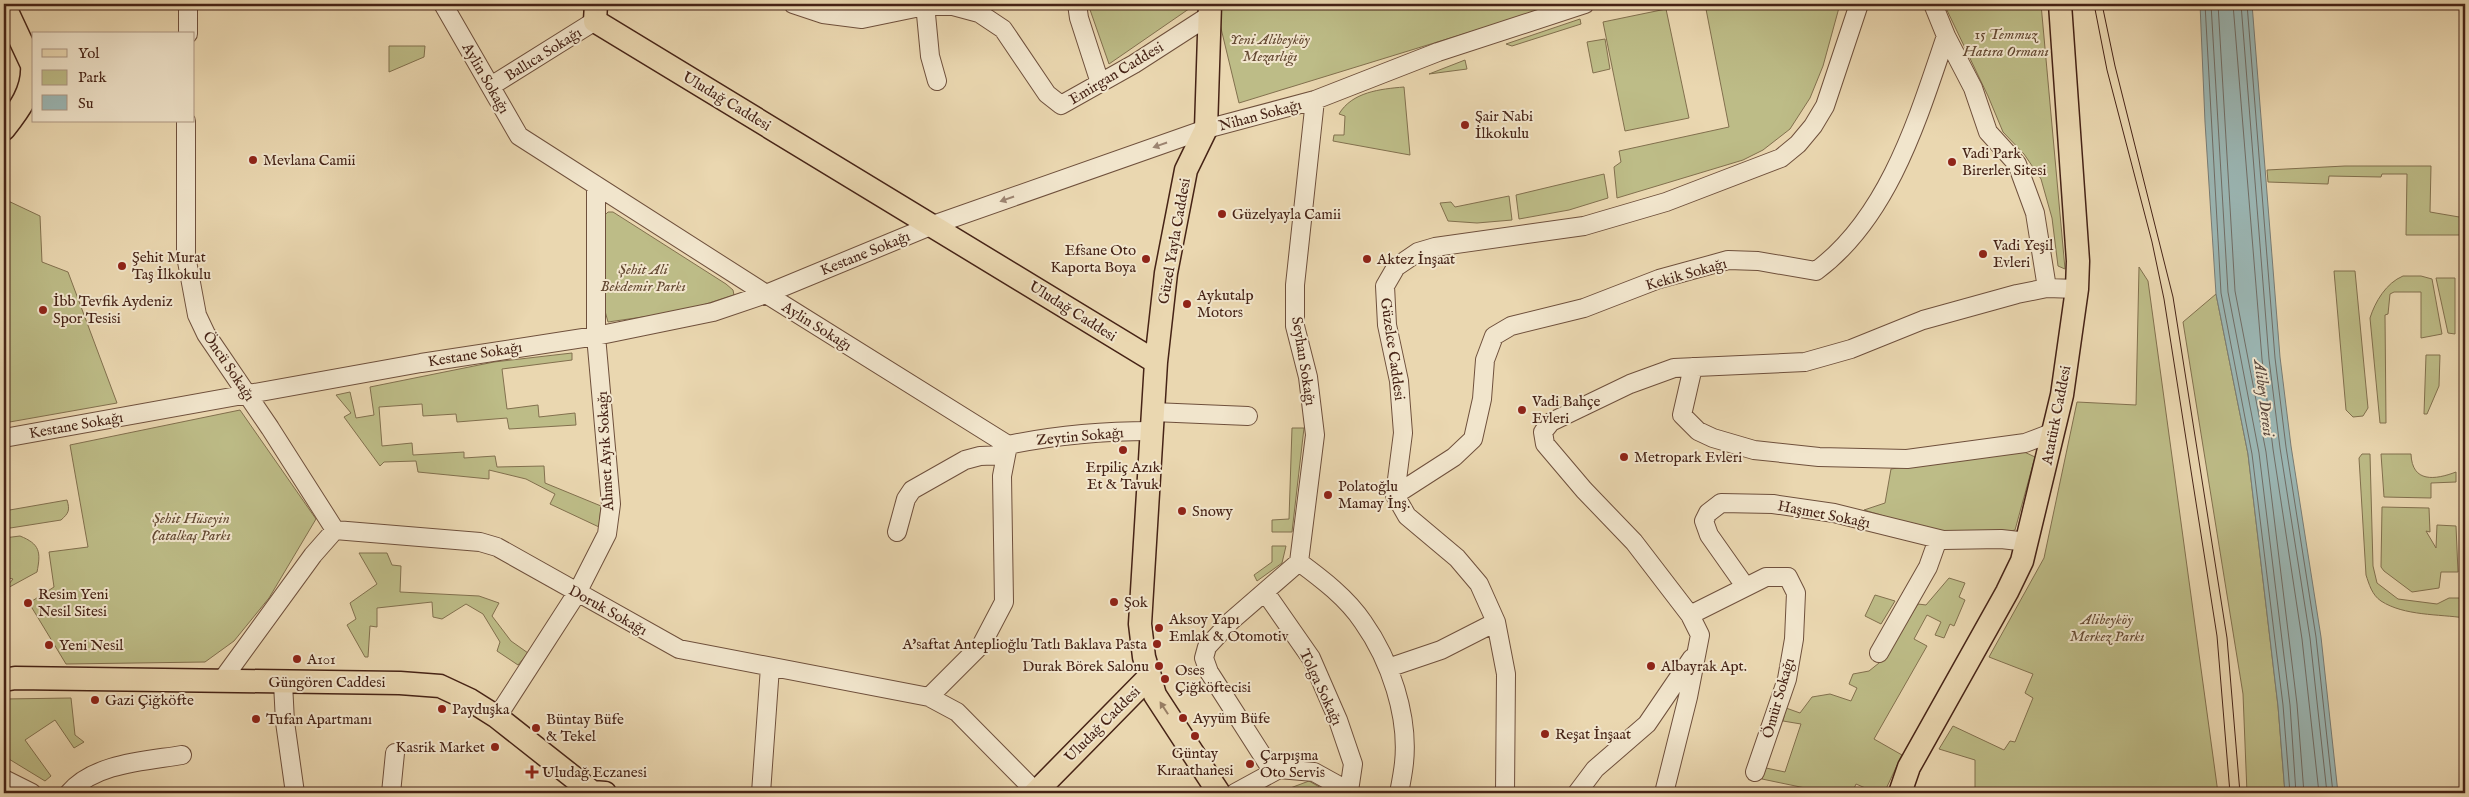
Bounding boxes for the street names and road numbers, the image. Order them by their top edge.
street label: Ballıca Sokağı [501,23,585,86]
street label: Emirgan Caddesi [1066,38,1167,109]
street label: Aylin Sokağı [457,39,513,117]
street label: Uludağ Caddesi [679,68,774,135]
street label: Nihan Sokağı [1217,95,1304,136]
street label: Güzel Yayla Caddesi [1154,177,1195,306]
street label: Kestane Sokağı [818,227,913,280]
street label: Kekik Sokağı [1643,254,1729,295]
street label: Uludağ Caddesi [1025,277,1120,346]
street label: Güzelce Caddesi [1376,296,1409,402]
street label: Aylin Sokağı [777,297,855,355]
street label: Seyhan Sokağı [1287,315,1320,407]
street label: Öncü Sokağı [198,328,259,405]
street label: Kestane Sokağı [427,338,524,371]
street label: Atatürk Caddesi [2037,364,2075,467]
street label: Ahmet Ayık Sokağı [593,391,618,512]
street label: Kestane Sokağı [28,408,125,443]
street label: Zeytin Sokağı [1036,423,1125,450]
street label: Haşmet Sokağı [1776,496,1872,533]
street label: Doruk Sokağı [565,581,650,640]
street label: Tolga Sokağı [1295,646,1346,728]
street label: Ömür Sokağı [1758,656,1799,741]
street label: Güngören Caddesi [269,673,385,692]
street label: Uludağ Caddesi [1060,682,1144,766]

